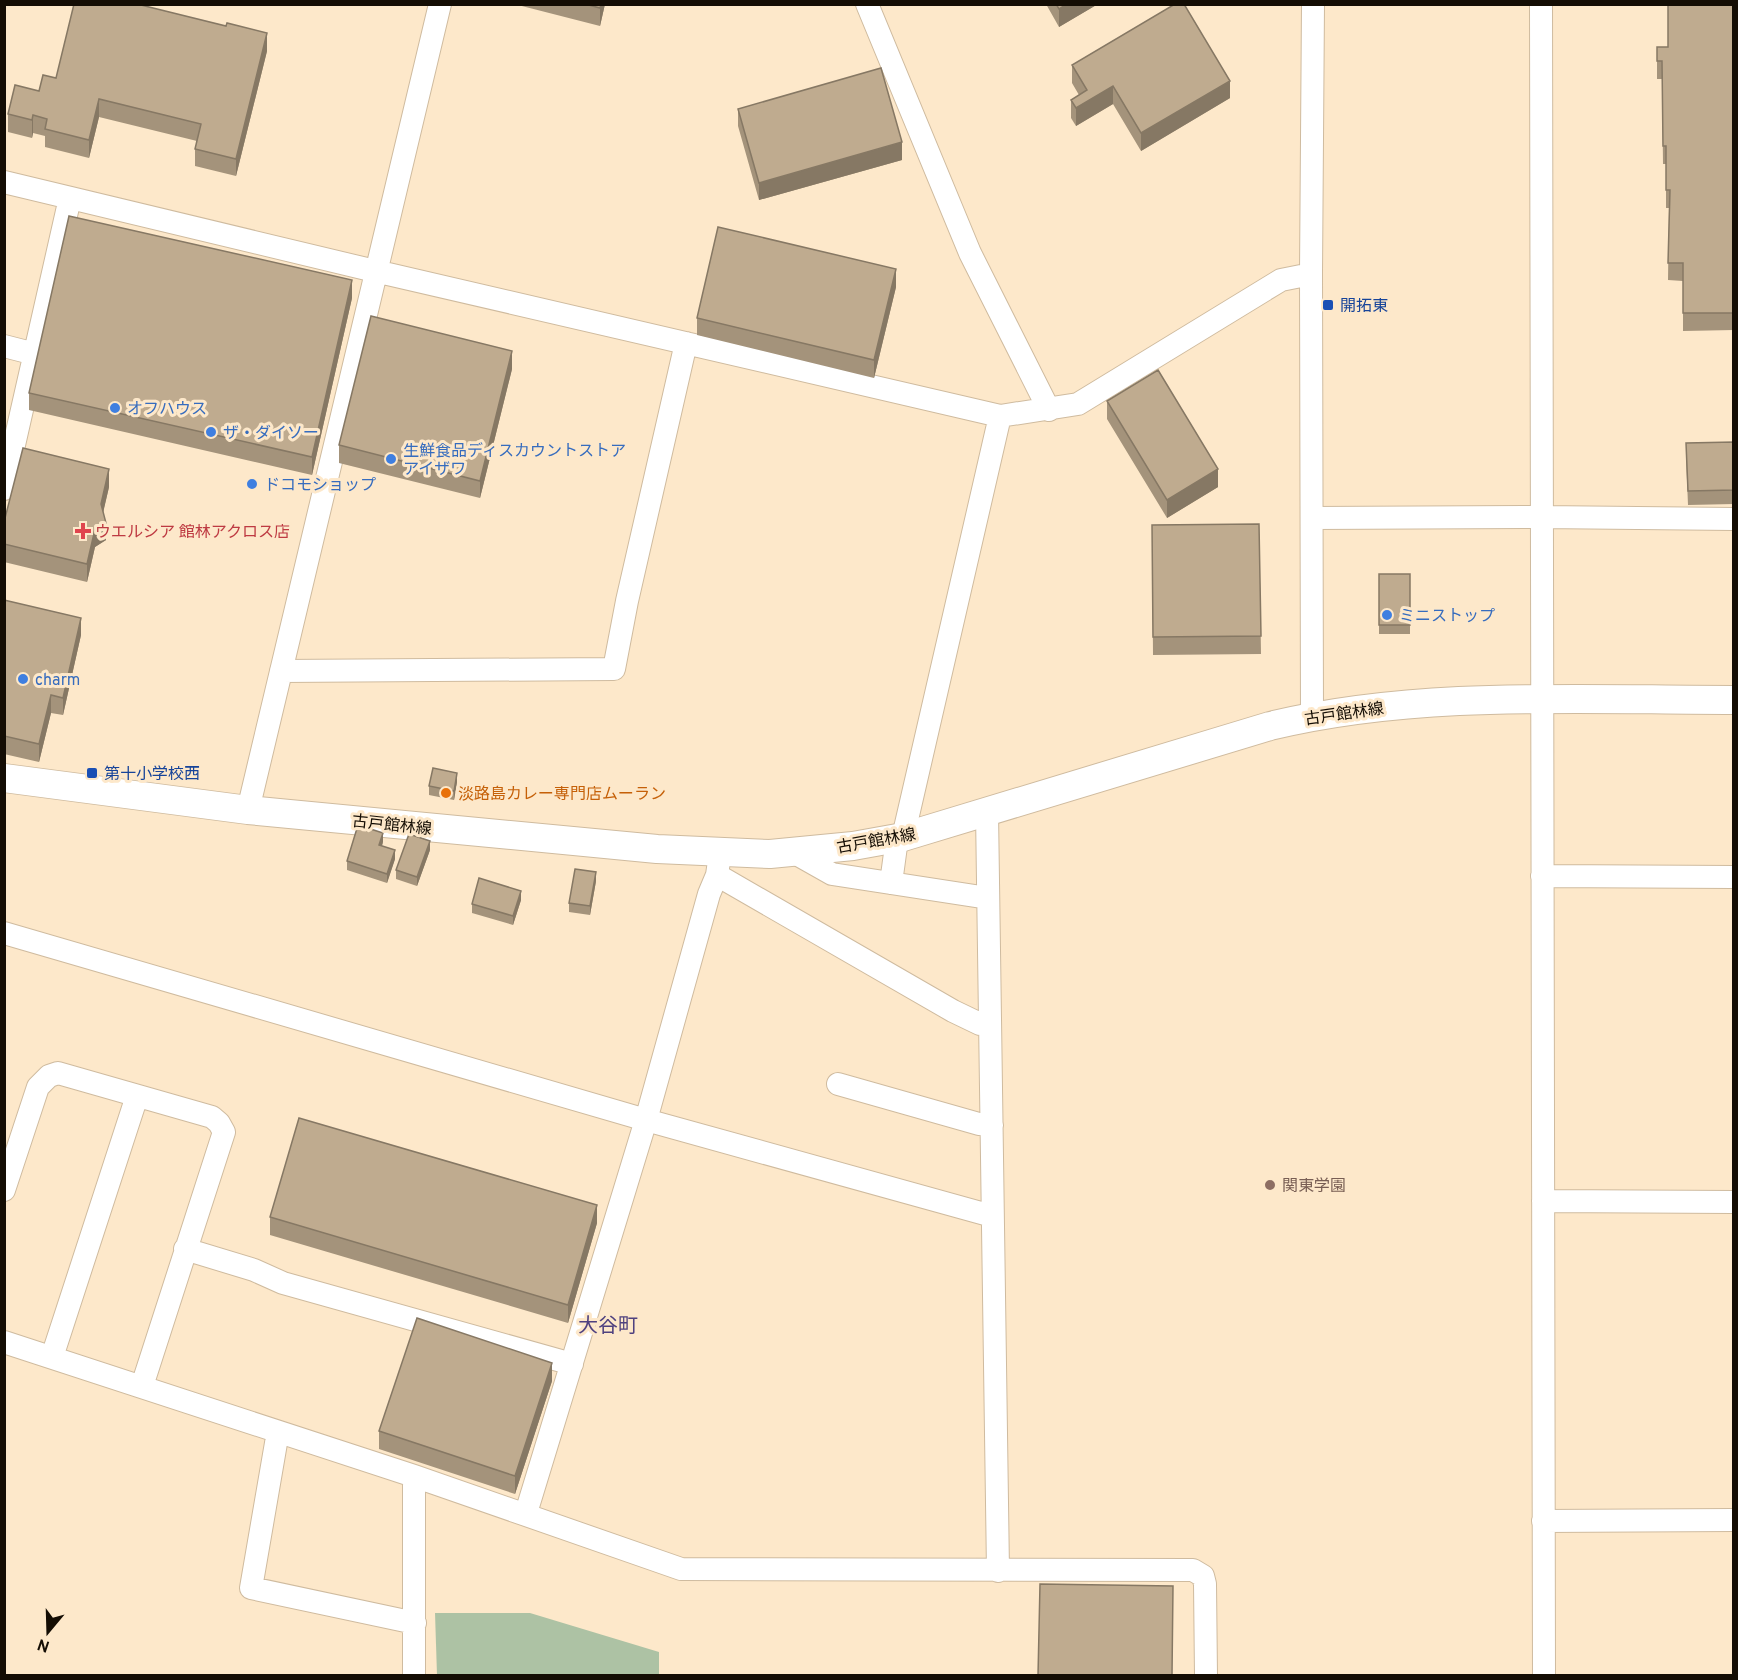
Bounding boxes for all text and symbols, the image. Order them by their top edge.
place label: 開拓東 [1340,297,1388,317]
marker: 開拓東 [1321,298,1335,312]
place label: オフハウス [127,400,207,420]
marker: オフハウス [108,401,122,415]
place label: ザ・ダイソー [223,424,319,444]
marker: ザ・ダイソー [204,425,218,439]
place label: 生鮮食品ディスカウントストア アイザワ [403,442,626,480]
marker: 生鮮食品ディスカウントストア アイザワ [384,452,398,466]
place label: ドコモショップ [264,476,376,496]
marker: ドコモショップ [245,477,259,491]
place label: ウエルシア 館林アクロス店 [95,523,290,543]
marker: ウエルシア 館林アクロス店 [76,524,90,538]
place label: ミニストップ [1399,607,1495,627]
marker: ミニストップ [1380,608,1394,622]
place label: charm [35,671,80,691]
marker: charm [16,672,30,686]
street label: 古戸館林線 [1303,700,1385,730]
place label: 第十小学校西 [104,765,200,785]
marker: 第十小学校西 [85,766,99,780]
place label: 淡路島カレー専門店ムーラン [458,785,666,805]
marker: 淡路島カレー専門店ムーラン [439,786,453,800]
street label: 古戸館林線 [351,812,433,840]
street label: 古戸館林線 [835,825,917,859]
place label: 関東学園 [1282,1177,1346,1197]
marker: 関東学園 [1263,1178,1277,1192]
district label: 大谷町 [578,1314,638,1340]
north arrow [18,1602,78,1662]
text: N [35,1633,52,1656]

